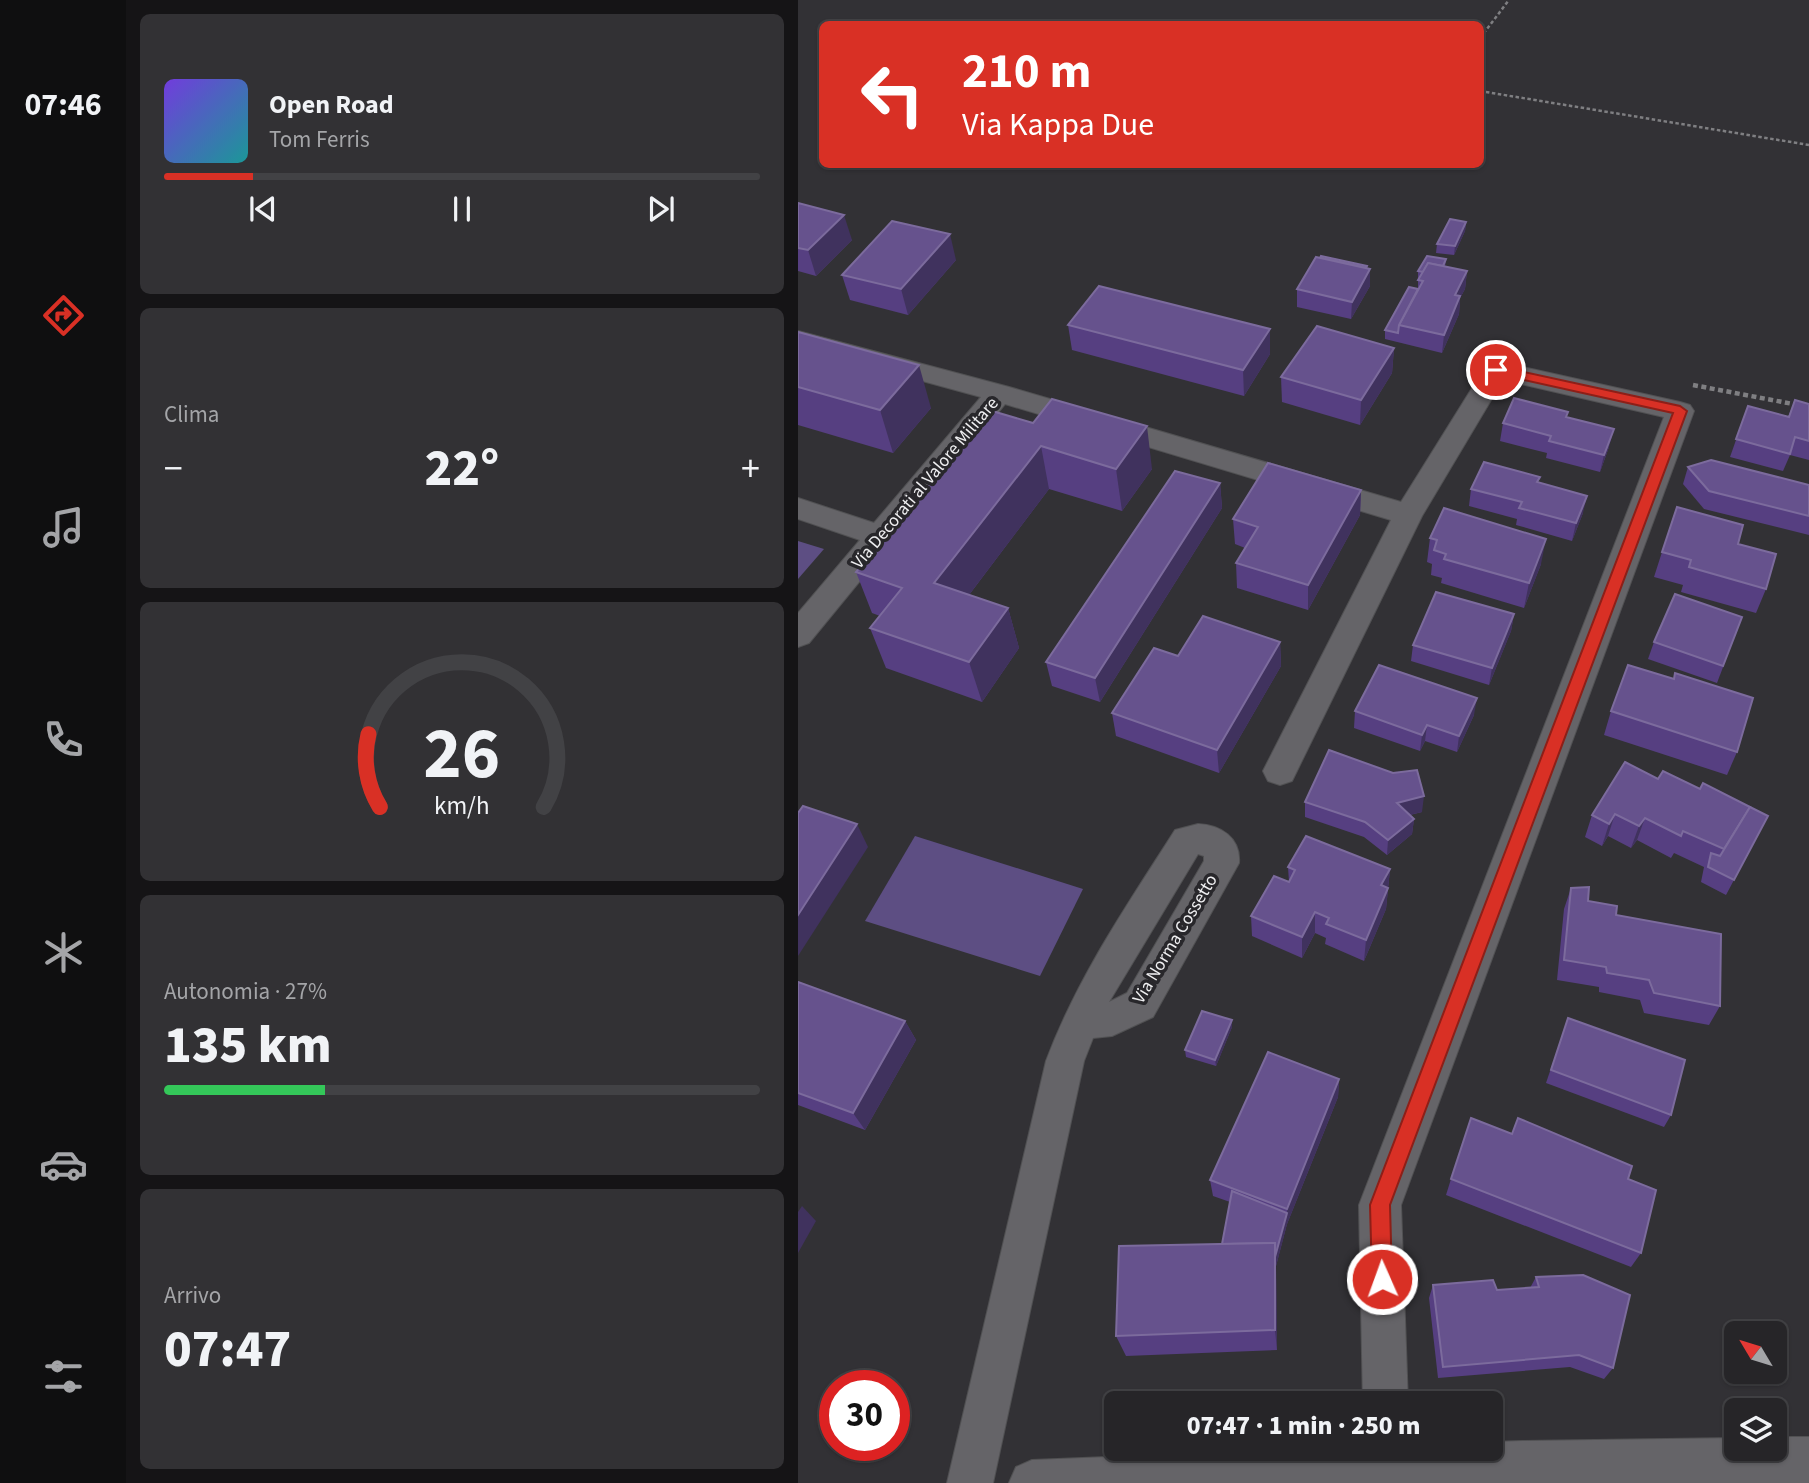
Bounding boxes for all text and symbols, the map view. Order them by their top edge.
text: 210 m [962,37,1091,107]
icon: left [847,49,938,140]
text: 07:46 [24,82,102,128]
text: Open Road [269,86,394,123]
text: Via Kappa Due [962,102,1154,148]
text: Tom Ferris [269,123,370,156]
icon: previous [244,190,282,228]
icon: pause [443,190,481,228]
icon: next [642,190,680,228]
icon: directions [39,291,88,340]
pin [1466,340,1526,400]
icon: arrive [1477,351,1515,389]
street label: Via Decorati al Valore Militare [846,392,1004,574]
text: Clima [164,398,219,431]
text: 22° [425,432,499,506]
text: − [164,442,183,496]
text: + [741,442,760,496]
icon: music [39,503,88,552]
text: 26 [424,703,500,807]
icon: phone [39,715,88,764]
text: km/h [434,788,490,824]
street label: Via Norma Cossetto [1126,870,1224,1008]
icon: climate [39,928,88,977]
text: Autonomia · 27% [164,975,327,1008]
text: 135 km [164,1009,332,1083]
icon: car [39,1140,88,1189]
position arrow [1345,1242,1419,1316]
text: Arrivo [164,1279,221,1312]
text: 07:47 [164,1313,291,1387]
north arrow [1724,1321,1787,1384]
map controls [1724,1321,1787,1461]
icon: filters [39,1352,88,1401]
speed limit sign: 30 [819,1370,910,1461]
button: layers [1724,1398,1787,1461]
text: 07:47 · 1 min · 250 m [1187,1407,1420,1444]

